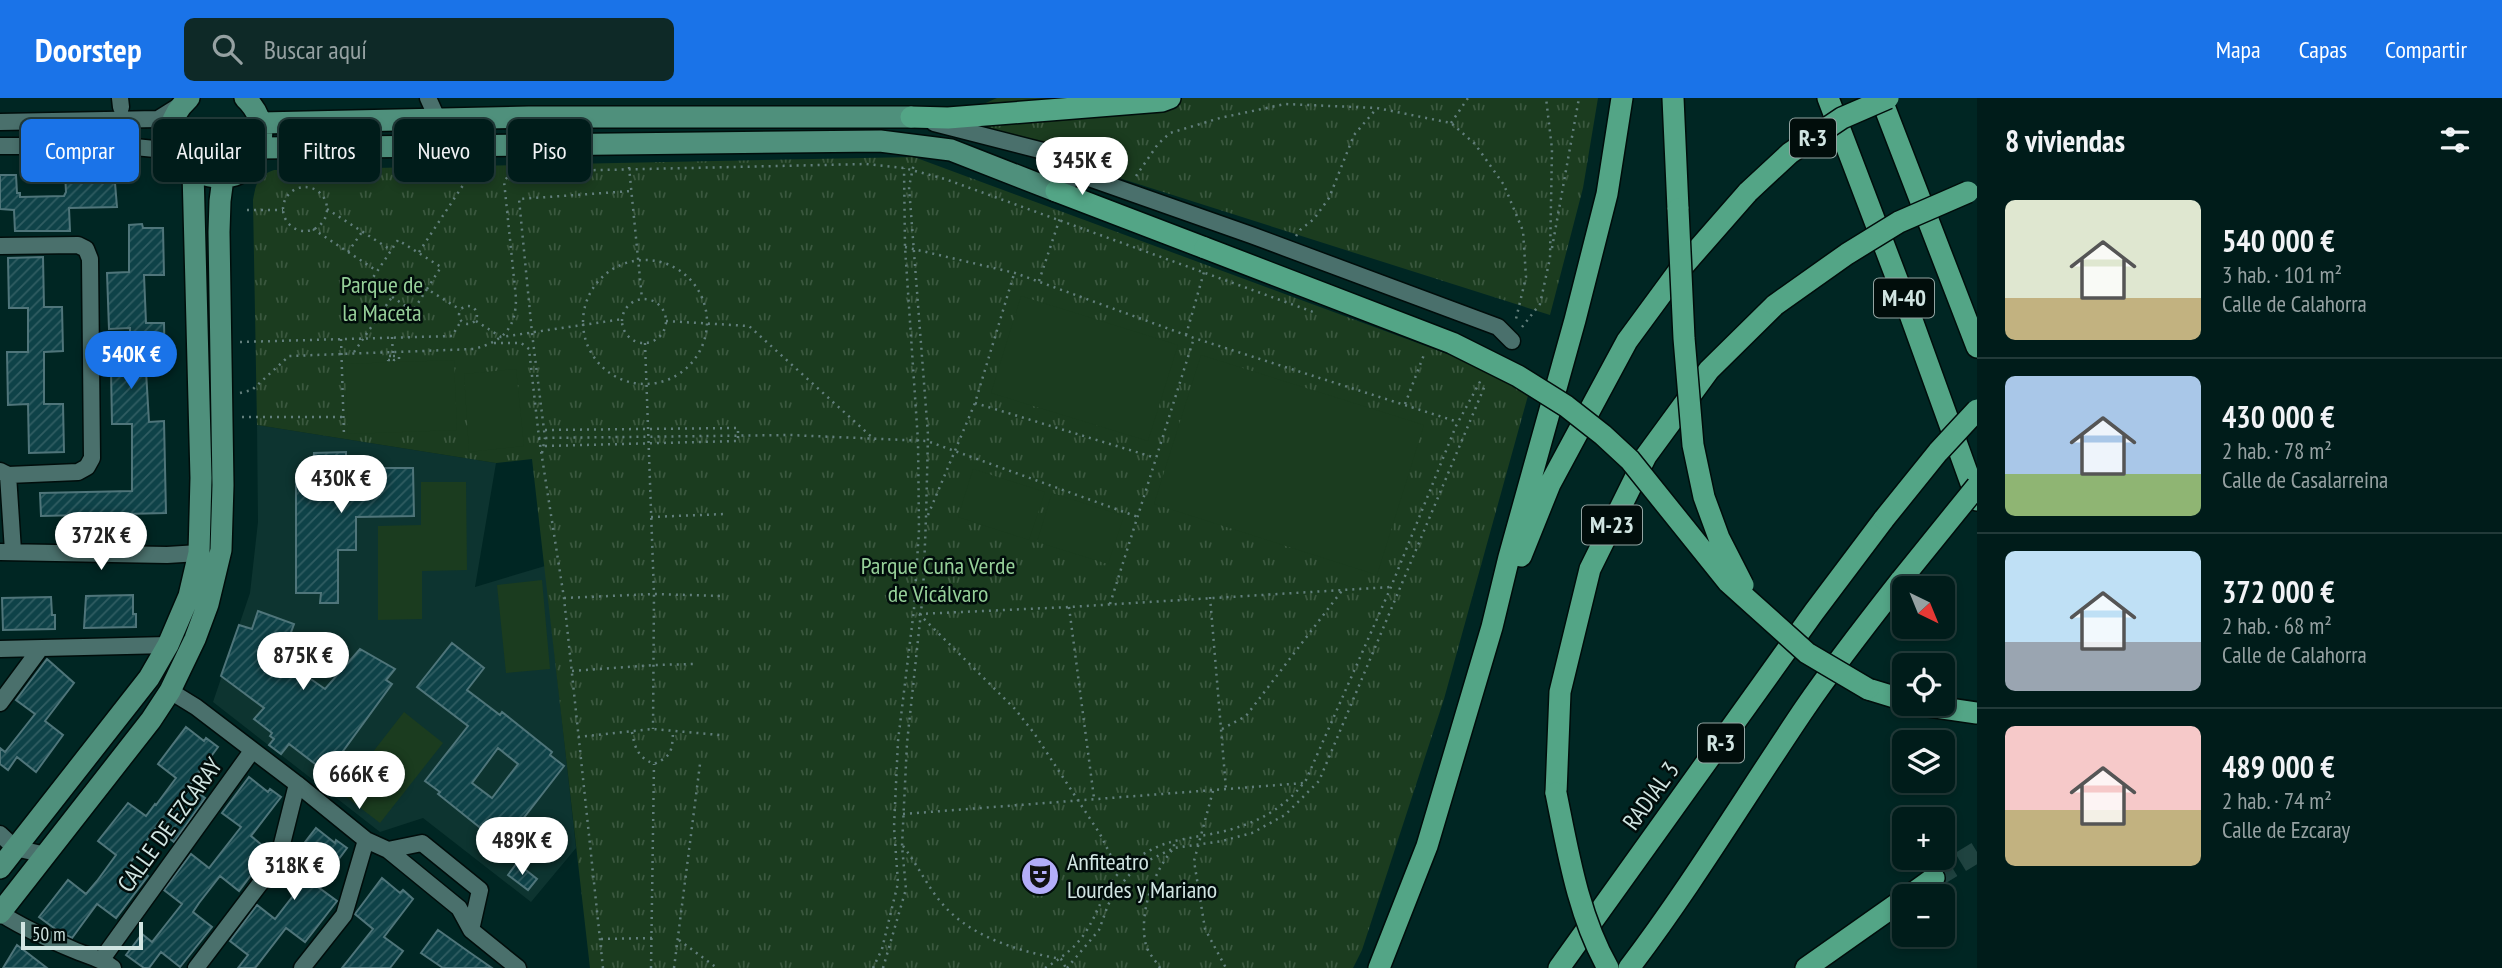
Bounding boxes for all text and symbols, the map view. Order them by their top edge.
search box [184,18,674,81]
text: Doorstep [35,28,142,71]
icon: search [208,30,246,68]
text: Buscar aquí [264,33,367,66]
text: Mapa [2216,34,2261,65]
text: Capas [2299,34,2347,65]
text: Compartir [2385,34,2467,65]
road number: R-3 [1790,118,1836,158]
chip: Comprar [21,119,139,182]
chip: Alquilar [153,119,265,182]
chip: Filtros [279,119,380,182]
chip: Nuevo [394,119,494,182]
chip: Piso [508,119,591,182]
text: 8 viviendas [2005,121,2125,160]
icon: filters [2436,121,2474,159]
pin: 345K € [1025,138,1139,197]
text: 345K € [1052,145,1112,174]
text: 540 000 € [2222,221,2335,260]
icon: home [2061,228,2145,312]
text: 3 hab. · 101 m² [2222,260,2342,289]
park label: Parque de la Maceta [341,269,423,328]
road number: M-40 [1874,279,1934,318]
text: Calle de Calahorra [2222,289,2367,318]
pin: 540K € [74,331,188,391]
text: 540K € [101,339,161,368]
text: 430 000 € [2222,397,2335,436]
icon: home [2061,404,2145,488]
text: 2 hab. · 78 m² [2222,436,2332,465]
pin: 430K € [284,456,398,515]
text: 430K € [311,463,371,492]
text: Calle de Casalarreina [2222,465,2388,494]
road number: M-23 [1582,506,1642,544]
pin: 372K € [44,512,158,572]
text: 372K € [71,520,131,549]
park label: Parque Cuña Verde de Vicálvaro [861,550,1015,609]
text: 372 000 € [2222,572,2335,611]
north arrow [1892,576,1955,639]
map controls [1892,576,1955,947]
icon: home [2061,579,2145,663]
text: 2 hab. · 68 m² [2222,611,2332,640]
pin: 875K € [246,632,360,692]
text: 875K € [273,640,333,669]
text: Calle de Calahorra [2222,640,2367,669]
button: locate [1892,653,1955,716]
road number: R-3 [1698,723,1744,762]
button: layers [1892,730,1955,793]
text: 489 000 € [2222,747,2335,786]
street label: CALLE DE EZCARAY [110,751,229,898]
pin: 666K € [302,752,416,811]
icon: home [2061,754,2145,838]
street label: RADIAL 3 [1615,755,1686,836]
text: 666K € [329,759,389,788]
text: 2 hab. · 74 m² [2222,786,2332,815]
button: + [1892,807,1955,870]
text: Calle de Ezcaray [2222,815,2350,844]
pin: 489K € [465,818,579,877]
text: 489K € [492,825,552,854]
pin: 318K € [237,842,351,902]
place label: Anfiteatro Lourdes y Mariano [1067,846,1217,905]
text: 318K € [264,850,324,879]
theatre icon: Anfiteatro Lourdes y Mariano [1019,855,1061,897]
button: − [1892,884,1955,947]
scale bar [21,919,144,951]
text: 50 m [32,922,66,946]

